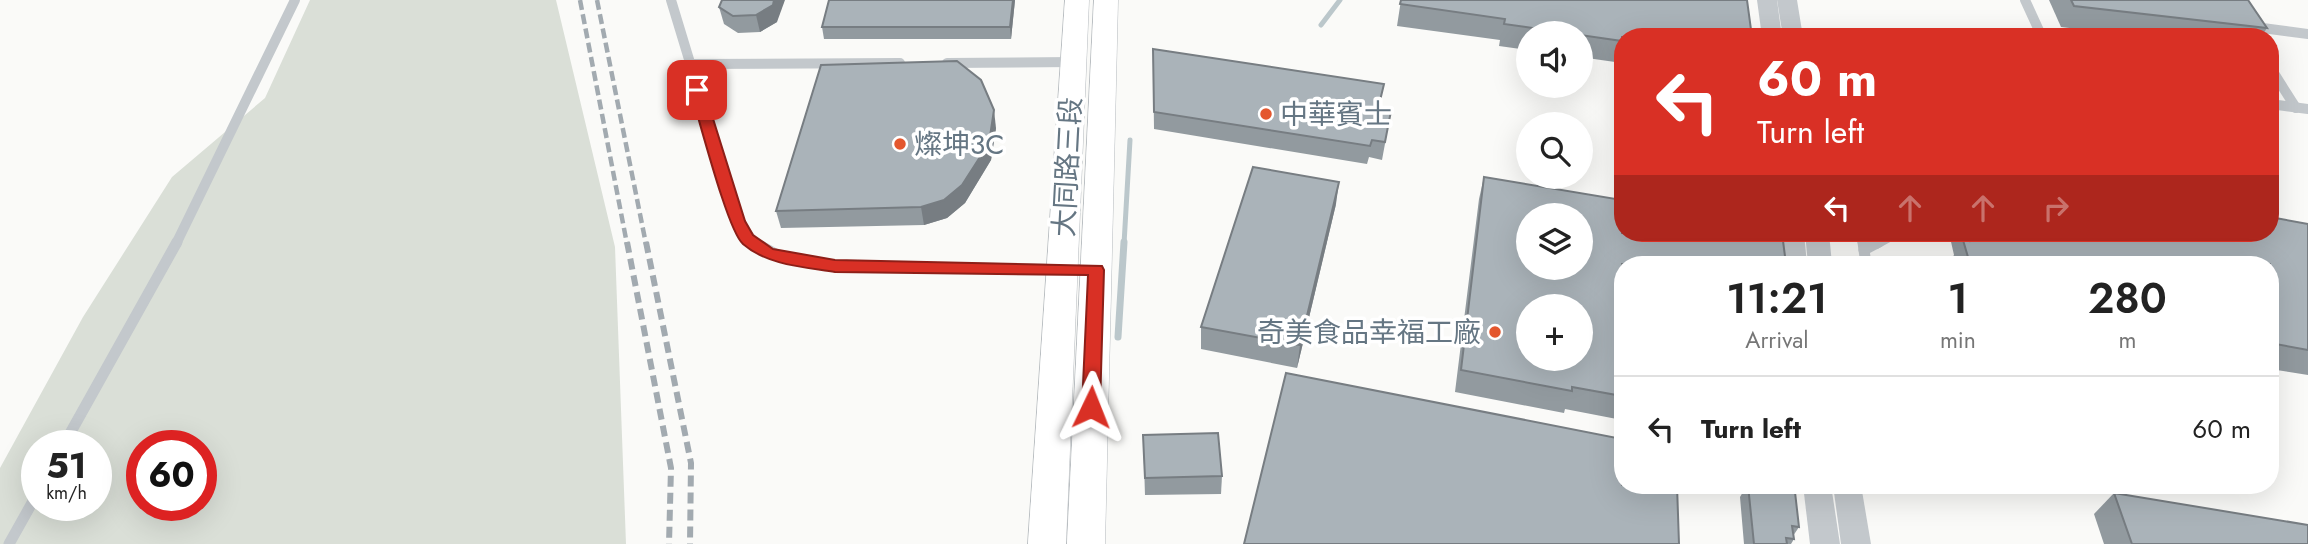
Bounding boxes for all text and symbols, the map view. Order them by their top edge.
map controls [1516,21,1593,371]
button: sound [1516,21,1593,98]
text: 60 m [1757,44,1877,114]
icon: left [1642,56,1733,147]
pin [667,60,727,120]
icon: arrive [678,71,716,109]
place label: 中華賓士 [1280,94,1392,135]
street label: 大同路三段 [1043,96,1092,238]
marker: 中華賓士 [1258,106,1274,122]
text: Turn left [1757,109,1864,155]
button: search [1516,112,1593,189]
place label: 燦坤3C [914,124,1004,165]
marker: 燦坤3C [892,136,908,152]
icon: left [1818,189,1856,227]
icon: ahead [1891,189,1929,227]
icon: ahead [1964,189,2002,227]
icon: right [2037,189,2075,227]
button: layers [1516,203,1593,280]
text: 11:21 [1726,268,1828,329]
text: 1 [1948,268,1968,329]
text: 280 [2088,268,2167,329]
button: + [1516,294,1593,371]
place label: 奇美食品幸福工廠 [1257,312,1481,353]
text: Arrival [1745,323,1809,357]
text: min [1940,323,1976,357]
text: m [2118,323,2136,357]
marker: 奇美食品幸福工廠 [1487,324,1503,340]
position arrow [1054,370,1128,444]
icon: left [1642,410,1680,448]
text: Turn left [1701,410,1801,448]
text: 60 m [2192,410,2251,448]
speed limit sign: 60 [126,430,217,521]
text: 51 [46,441,87,491]
text: km/h [46,480,87,506]

